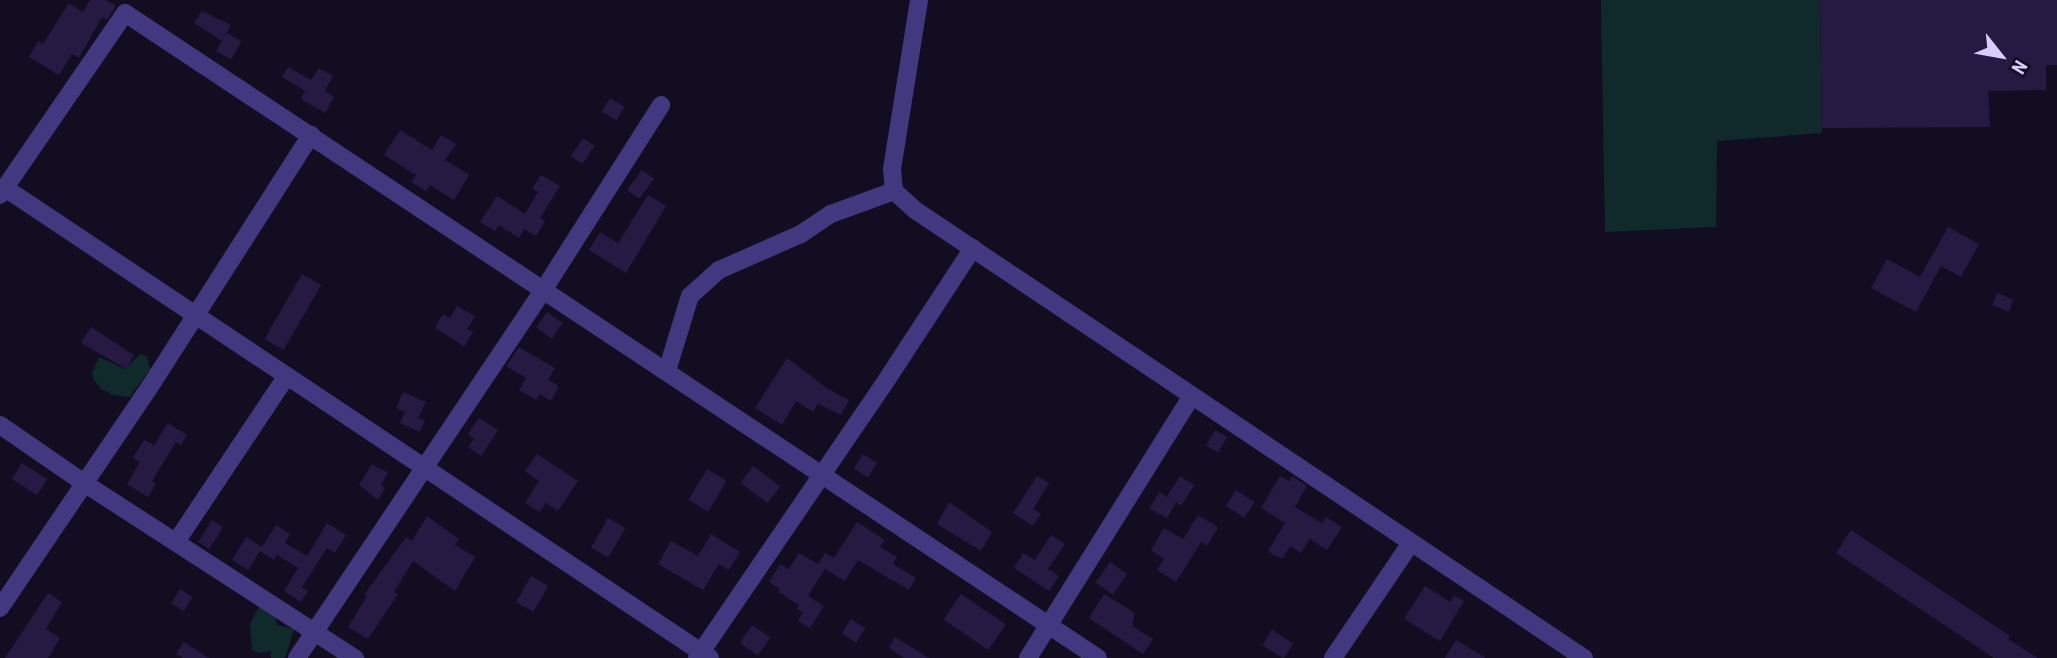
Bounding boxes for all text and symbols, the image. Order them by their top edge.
north arrow [1966,21,2036,91]
text: N [2007,56,2032,78]

